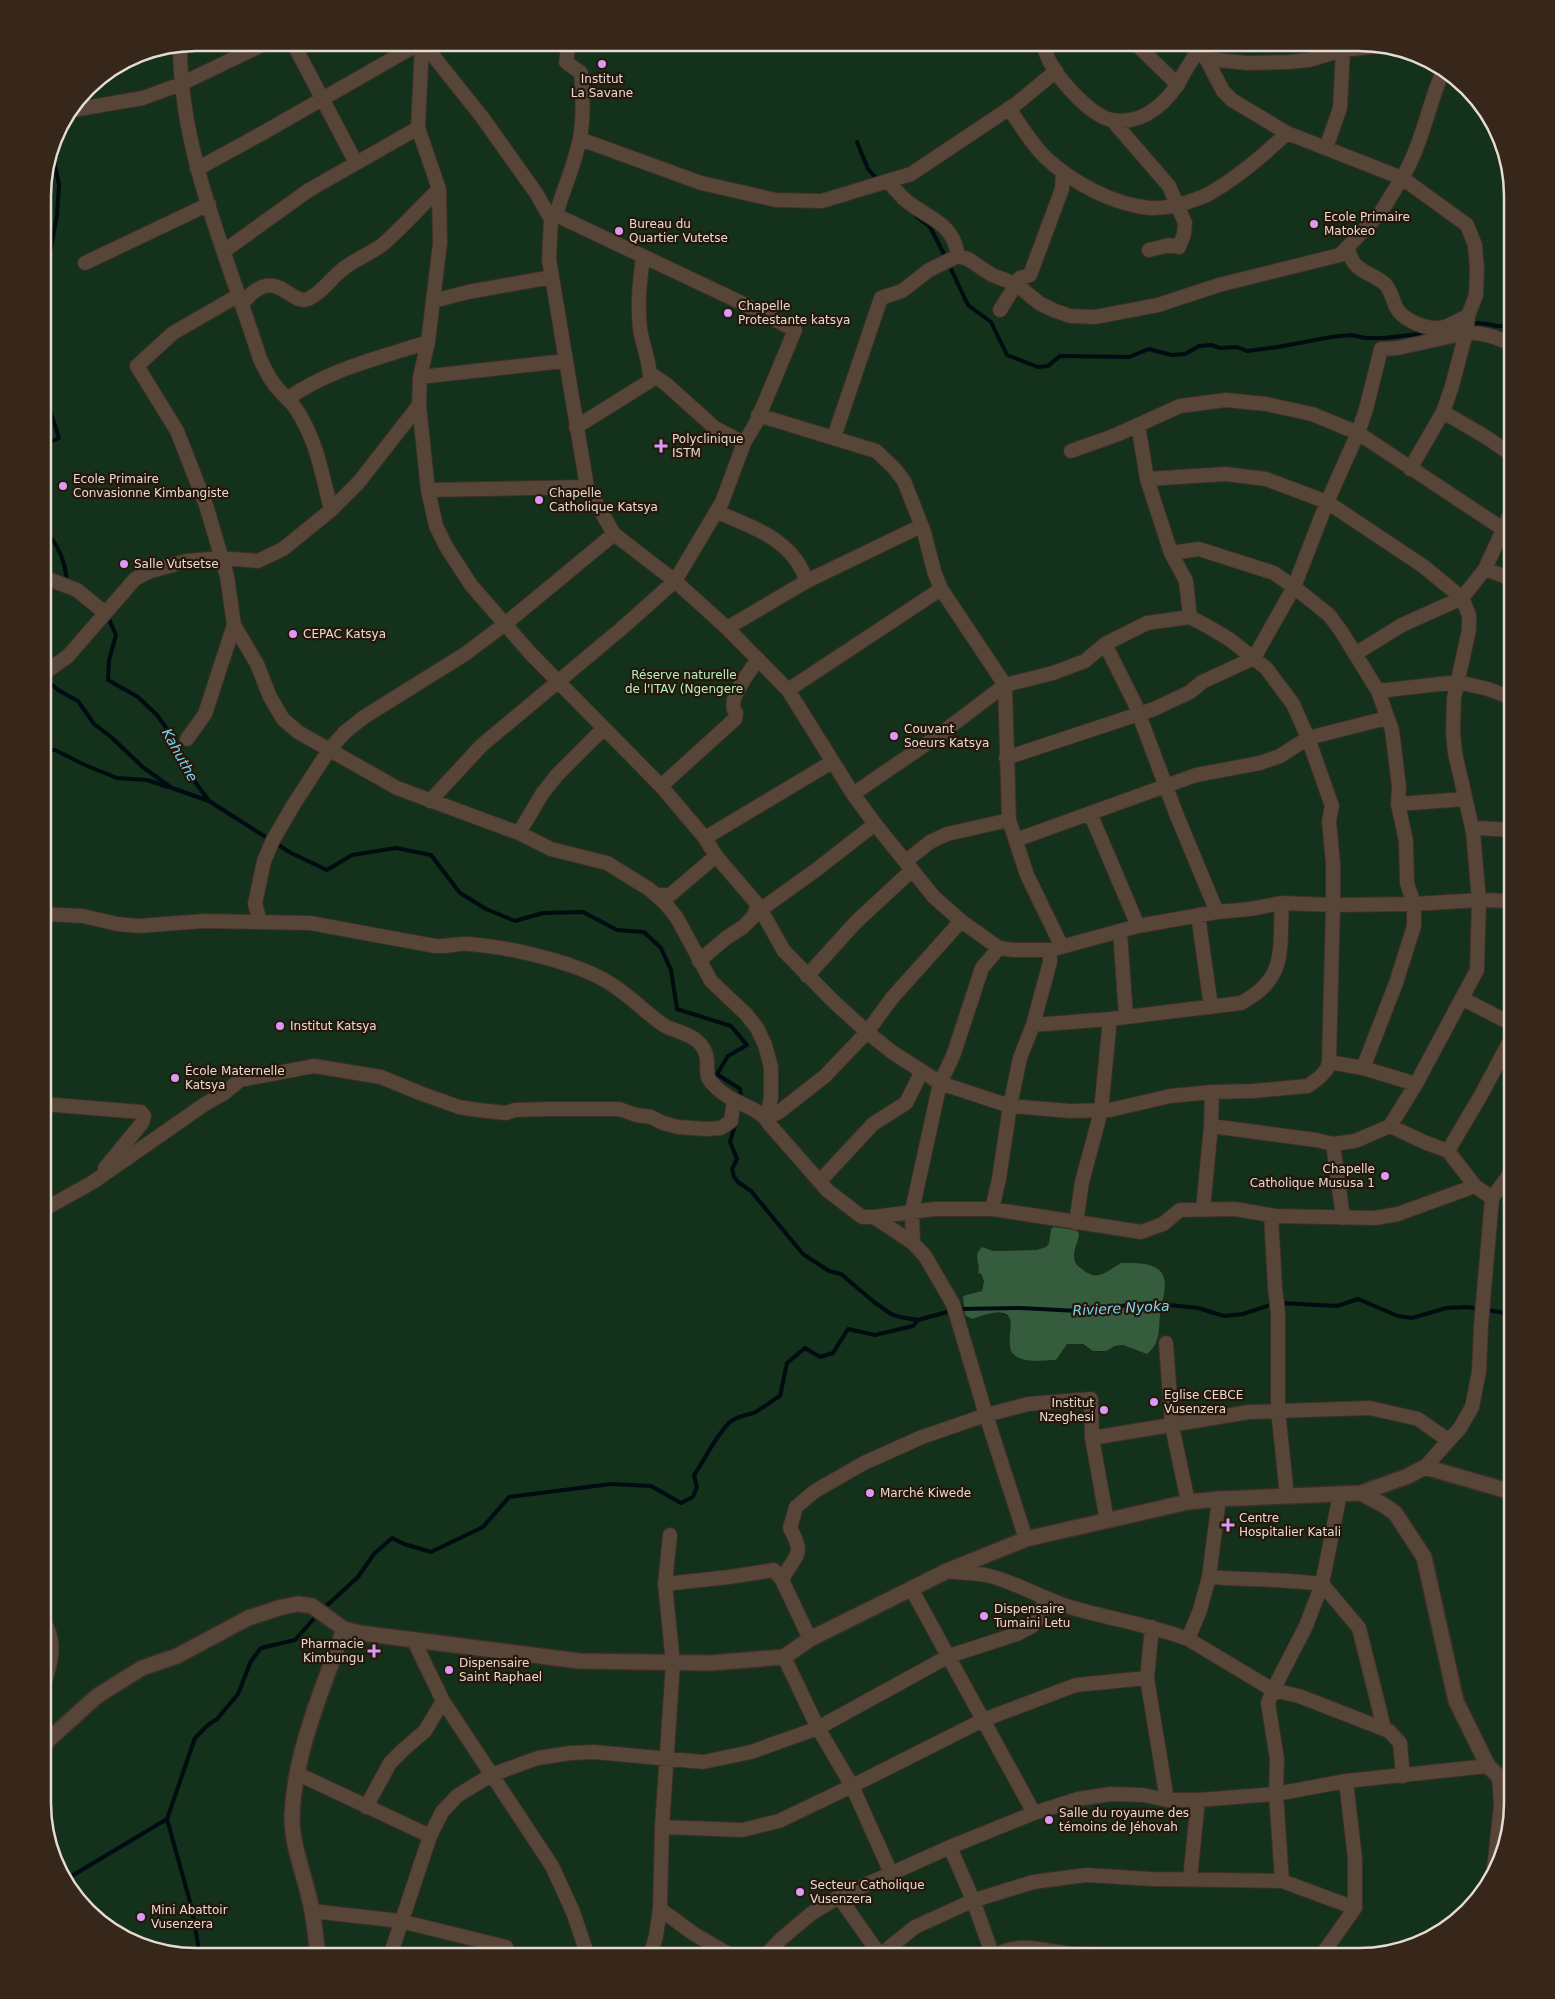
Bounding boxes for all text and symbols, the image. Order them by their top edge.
marker: Institut La Savane [596,58,608,70]
place label: Institut La Savane [571,72,633,100]
place label: Ecole Primaire Matokeo [1324,210,1410,238]
place label: Bureau du Quartier Vutetse [629,217,728,245]
marker: Ecole Primaire Matokeo [1308,218,1320,230]
marker: Bureau du Quartier Vutetse [613,225,625,237]
place label: Chapelle Protestante katsya [738,299,850,327]
marker: Chapelle Protestante katsya [722,307,734,319]
place label: Polyclinique ISTM [672,432,743,460]
marker: Polyclinique ISTM [654,439,668,453]
place label: Ecole Primaire Convasionne Kimbangiste [73,472,229,500]
marker: Ecole Primaire Convasionne Kimbangiste [57,480,69,492]
place label: Chapelle Catholique Katsya [549,486,658,514]
marker: Chapelle Catholique Katsya [533,494,545,506]
place label: Salle Vutsetse [134,557,219,571]
marker: Salle Vutsetse [118,558,130,570]
place label: CEPAC Katsya [303,627,386,641]
marker: CEPAC Katsya [287,628,299,640]
park label: Réserve naturelle de l'ITAV (Ngengere [625,668,743,696]
place label: Couvant Soeurs Katsya [904,722,989,750]
water label: Kahuthe [159,726,201,784]
marker: Couvant Soeurs Katsya [888,730,900,742]
place label: Institut Katsya [290,1019,377,1033]
marker: Institut Katsya [274,1020,286,1032]
place label: École Maternelle Katsya [185,1063,285,1092]
marker: École Maternelle Katsya [169,1072,181,1084]
place label: Chapelle Catholique Mususa 1 [1250,1162,1375,1190]
marker: Chapelle Catholique Mususa 1 [1379,1170,1391,1182]
water label: Riviere Nyoka [1072,1297,1170,1319]
place label: Eglise CEBCE Vusenzera [1164,1388,1243,1416]
place label: Institut Nzeghesi [1039,1396,1094,1424]
marker: Eglise CEBCE Vusenzera [1148,1396,1160,1408]
marker: Institut Nzeghesi [1098,1404,1110,1416]
place label: Marché Kiwede [880,1486,971,1500]
marker: Marché Kiwede [864,1487,876,1499]
place label: Centre Hospitalier Katali [1239,1511,1341,1539]
marker: Centre Hospitalier Katali [1221,1518,1235,1532]
place label: Dispensaire Tumaini Letu [993,1602,1070,1630]
marker: Dispensaire Tumaini Letu [978,1610,990,1622]
place label: Pharmacie Kimbungu [301,1637,364,1665]
marker: Pharmacie Kimbungu [368,1645,380,1657]
place label: Dispensaire Saint Raphael [459,1656,542,1684]
marker: Dispensaire Saint Raphael [443,1664,455,1676]
place label: Salle du royaume des témoins de Jéhovah [1059,1806,1189,1834]
marker: Salle du royaume des témoins de Jéhovah [1043,1814,1055,1826]
place label: Secteur Catholique Vusenzera [810,1878,925,1906]
marker: Secteur Catholique Vusenzera [794,1886,806,1898]
place label: Mini Abattoir Vusenzera [151,1903,228,1931]
marker: Mini Abattoir Vusenzera [135,1911,147,1923]

